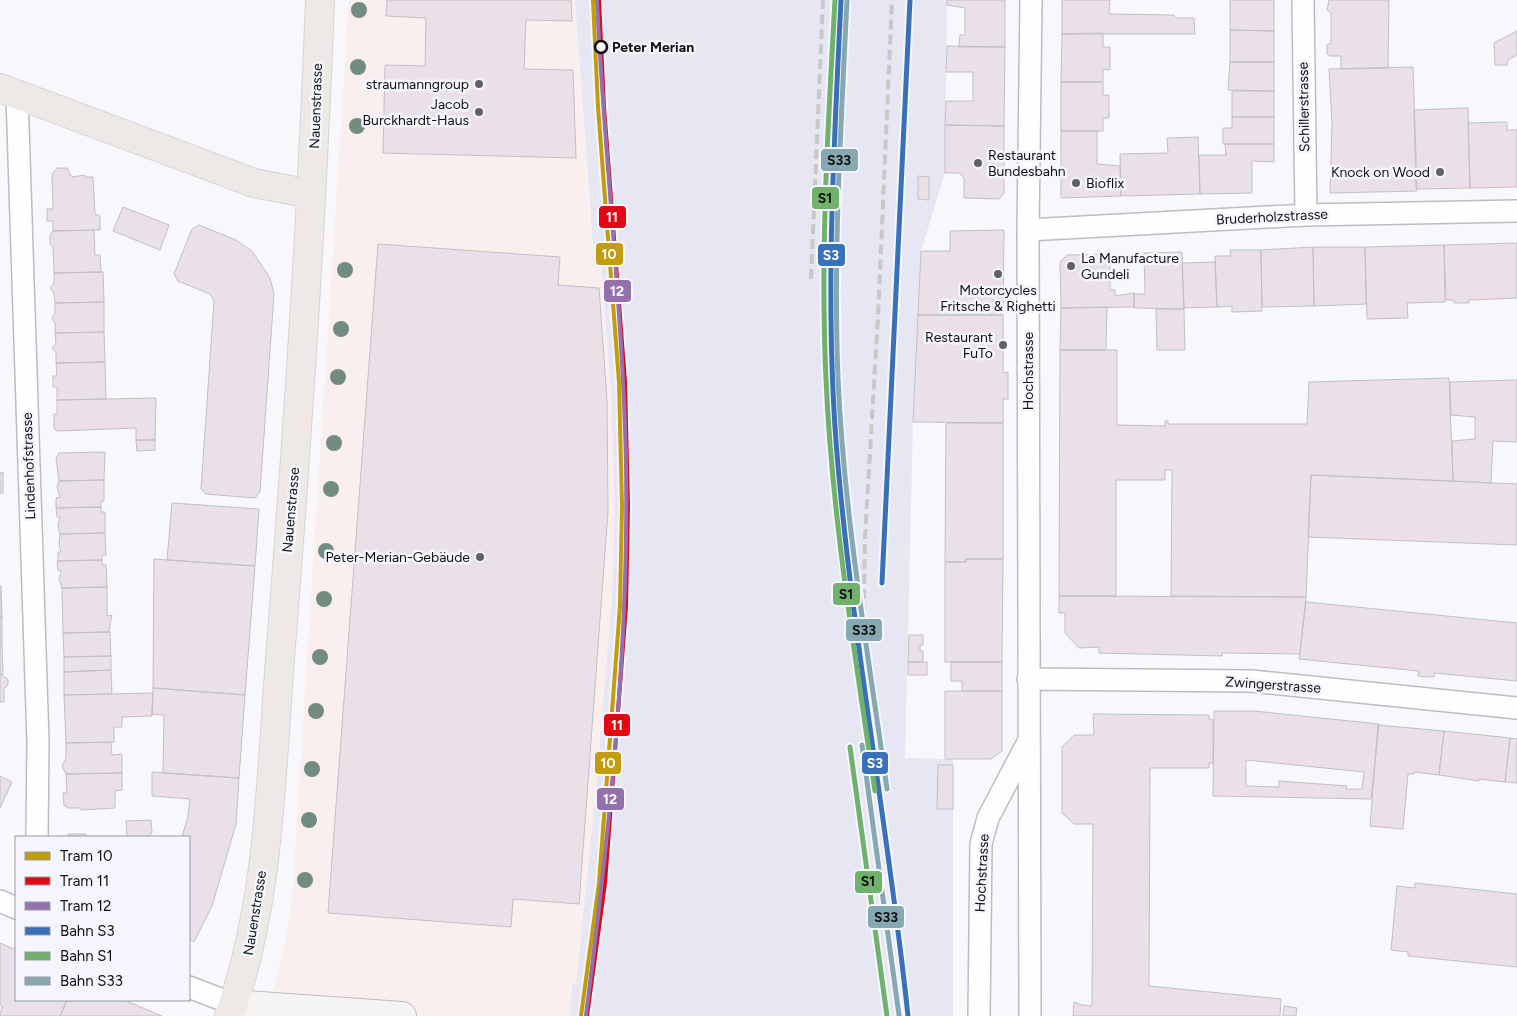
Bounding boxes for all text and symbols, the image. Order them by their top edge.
place label: Peter Merian [612,39,694,56]
marker: Peter Merian [594,40,608,54]
street label: Schillerstrasse [1295,61,1313,152]
street label: Nauenstrasse [306,63,326,149]
place label: straumanngroup [366,76,469,93]
marker: straumanngroup [473,78,485,90]
place label: Jacob Burckhardt-Haus [363,96,469,129]
marker: Jacob Burckhardt-Haus [473,106,485,118]
place label: Restaurant Bundesbahn [988,147,1066,180]
line badge: S33 [820,148,859,172]
text: S33 [827,152,851,169]
marker: Restaurant Bundesbahn [972,157,984,169]
place label: Knock on Wood [1331,164,1430,181]
marker: Knock on Wood [1434,166,1446,178]
place label: Bioflix [1086,175,1124,192]
marker: Bioflix [1070,177,1082,189]
line badge: S1 [811,186,840,210]
text: S1 [818,190,832,207]
line badge: 11 [598,205,627,229]
street label: Bruderholzstrasse [1216,206,1329,228]
text: 11 [606,209,618,226]
line badge: 10 [595,242,624,266]
line badge: S3 [817,243,846,267]
text: 10 [602,246,616,263]
text: S3 [823,247,839,264]
place label: La Manufacture Gundeli [1081,250,1179,283]
marker: La Manufacture Gundeli [1065,260,1077,272]
marker: Motorcycles Fritsche & Righetti [992,268,1004,280]
line badge: 12 [603,279,632,303]
place label: Motorcycles Fritsche & Righetti [940,282,1056,315]
text: 12 [610,283,624,300]
place label: Restaurant FuTo [925,329,993,362]
street label: Hochstrasse [1020,331,1037,410]
marker: Restaurant FuTo [997,339,1009,351]
street label: Lindenhofstrasse [19,412,39,520]
street label: Nauenstrasse [279,466,303,553]
place label: Peter-Merian-Gebäude [325,549,470,566]
marker: Peter-Merian-Gebäude [474,551,486,563]
line badge: S1 [832,582,861,606]
text: S1 [839,586,853,603]
line badge: S33 [845,618,883,642]
text: S33 [852,622,876,639]
street label: Zwingerstrasse [1225,673,1322,697]
line badge: 11 [603,713,631,737]
text: 11 [611,717,623,734]
line badge: 10 [594,751,622,775]
line badge: S3 [861,751,889,775]
text: 10 [601,755,615,772]
text: S3 [867,755,883,772]
line badge: 12 [596,787,625,811]
text: 12 [603,791,617,808]
street label: Hochstrasse [971,833,993,913]
legend [15,836,190,1001]
text: Tram 10 [60,847,113,865]
street label: Nauenstrasse [240,869,270,957]
line badge: S1 [854,870,883,894]
text: Tram 11 [60,872,109,890]
text: S1 [861,873,875,890]
text: Tram 12 [60,897,111,915]
line badge: S33 [867,905,905,929]
text: S33 [874,909,898,926]
text: Bahn S3 [60,922,115,940]
text: Bahn S1 [60,947,113,965]
text: Bahn S33 [60,972,123,990]

